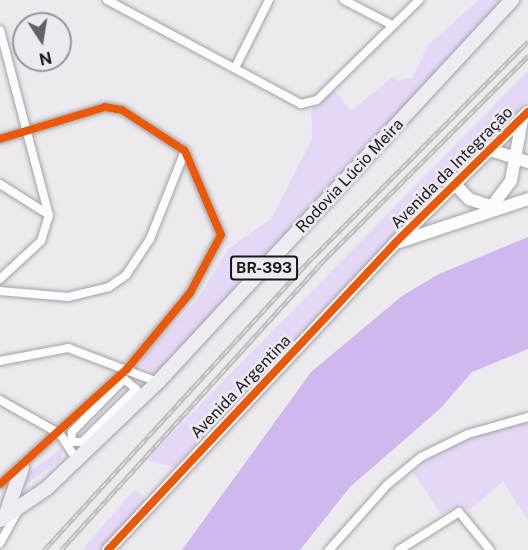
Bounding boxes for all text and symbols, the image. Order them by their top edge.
north arrow [12,12,72,72]
text: N [37,48,54,69]
street label: Avenida da Integração [387,103,517,233]
street label: Rodovia Lúcio Meira [292,115,408,237]
road number: BR-393 [230,256,298,280]
street label: Avenida Argentina [187,331,295,443]

